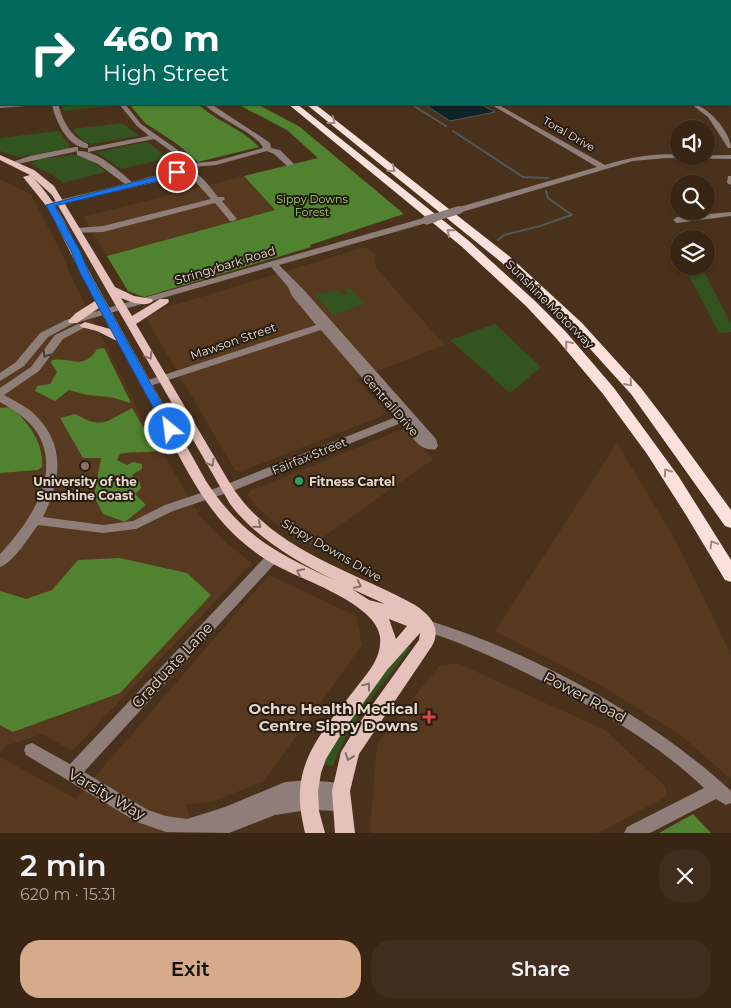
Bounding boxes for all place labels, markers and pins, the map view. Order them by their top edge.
pin [156,151,198,193]
marker: University of the Sunshine Coast [79,460,91,472]
place label: University of the Sunshine Coast [33,474,137,503]
place label: Fitness Cartel [309,474,395,489]
marker: Fitness Cartel [293,475,305,487]
place label: Ochre Health Medical Centre Sippy Downs [249,699,418,735]
marker: Ochre Health Medical Centre Sippy Downs [422,710,436,724]

